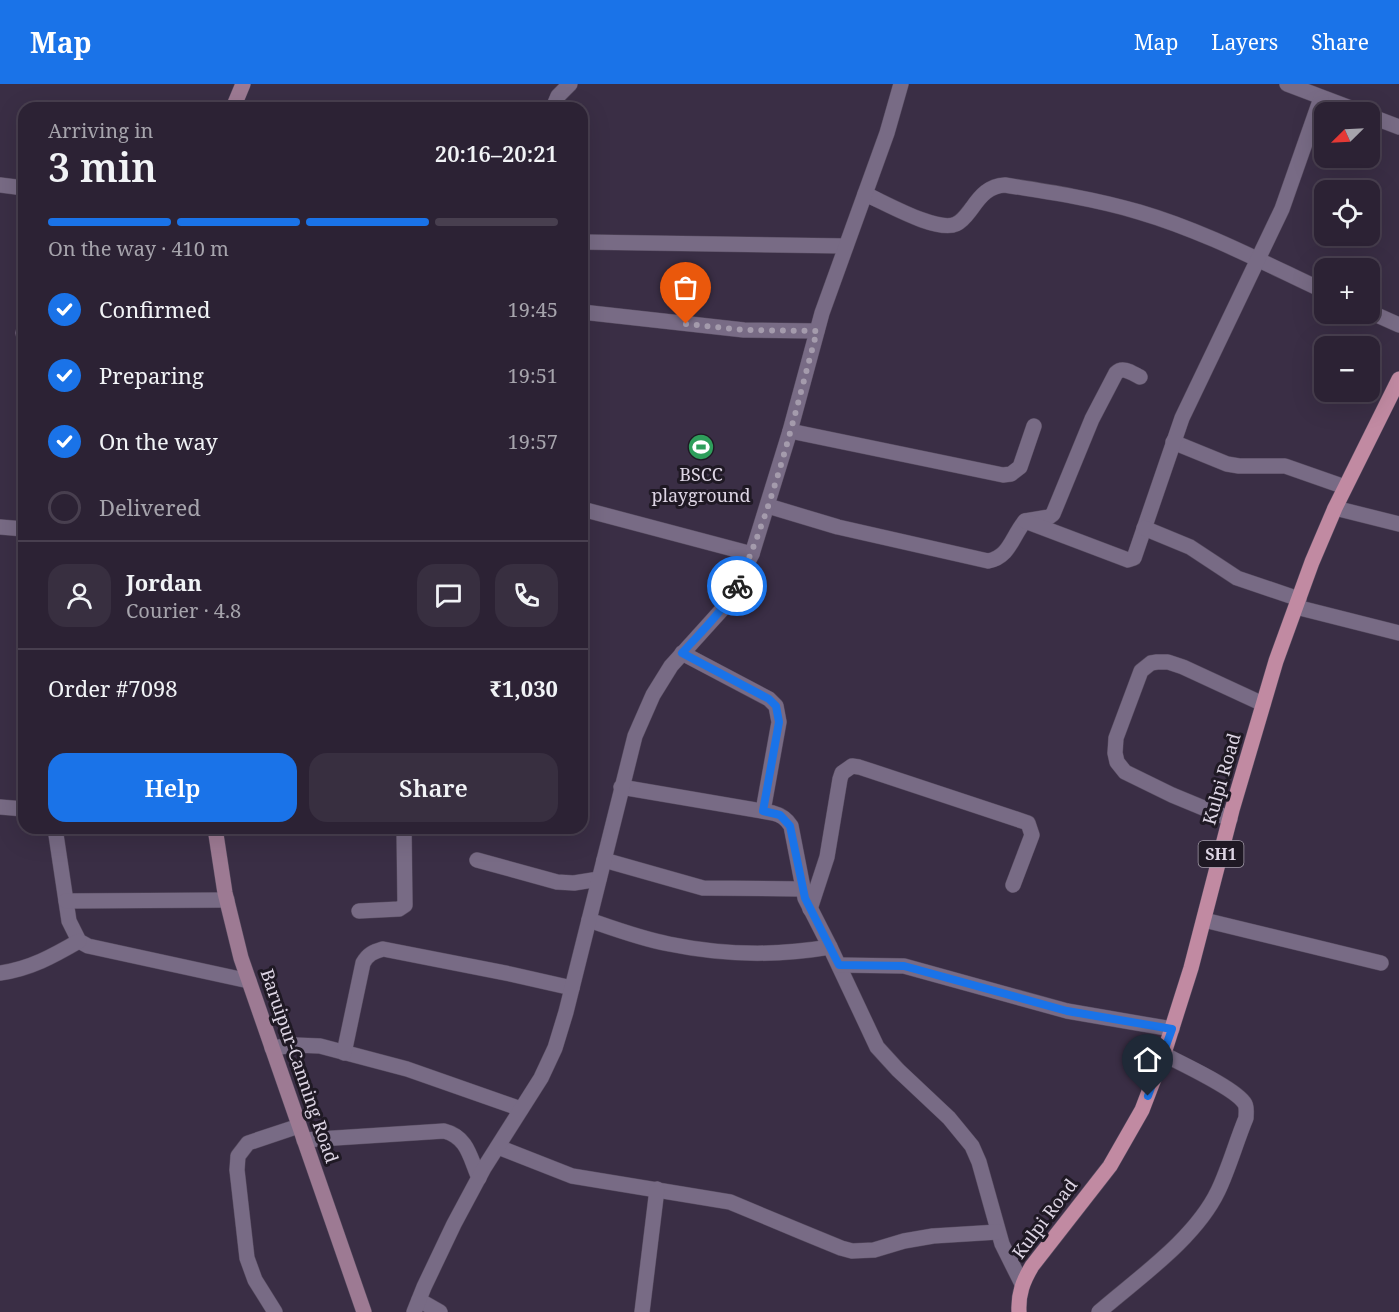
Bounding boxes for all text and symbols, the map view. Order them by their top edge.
text: Map [30,23,92,61]
text: Map [1134,28,1178,56]
text: Layers [1211,28,1278,56]
text: Share [1311,28,1369,56]
north arrow [1314,102,1380,168]
map controls [1314,102,1380,402]
text: Arriving in [48,117,153,144]
text: 20:16–20:21 [435,138,558,168]
text: 3 min [48,140,157,193]
button: locate [1314,180,1380,246]
text: On the way · 410 m [48,235,229,262]
button: + [1314,258,1380,324]
pin [660,262,711,324]
icon: bag [669,271,702,304]
icon: check [48,293,81,326]
text: Confirmed [99,294,210,324]
text: 19:45 [508,296,558,323]
button: − [1314,336,1380,402]
icon: check [48,359,81,392]
text: Preparing [99,360,204,390]
text: 19:51 [508,362,558,389]
icon: check [48,425,81,458]
text: On the way [99,426,218,456]
text: 19:57 [508,428,558,455]
sports icon: BSCC playground [686,432,716,462]
place label: BSCC playground [651,462,751,507]
text: Delivered [99,492,201,522]
courier [707,556,767,616]
button: person [48,564,111,627]
button: chat [417,564,480,627]
button: phone [495,564,558,627]
text: Jordan [126,567,202,597]
icon: bike [721,570,754,603]
text: Courier · 4.8 [126,597,241,624]
text: Order #7098 [48,673,178,703]
text: ₹1,030 [490,673,558,703]
street label: Kulpi Road [1197,730,1246,827]
button: Help [48,753,297,822]
button: Share [309,753,558,822]
road number: SH1 [1198,841,1244,867]
street label: Baruipur-Canning Road [255,965,344,1166]
pin [1122,1034,1173,1096]
icon: home [1131,1043,1164,1076]
street label: Kulpi Road [1006,1174,1082,1263]

